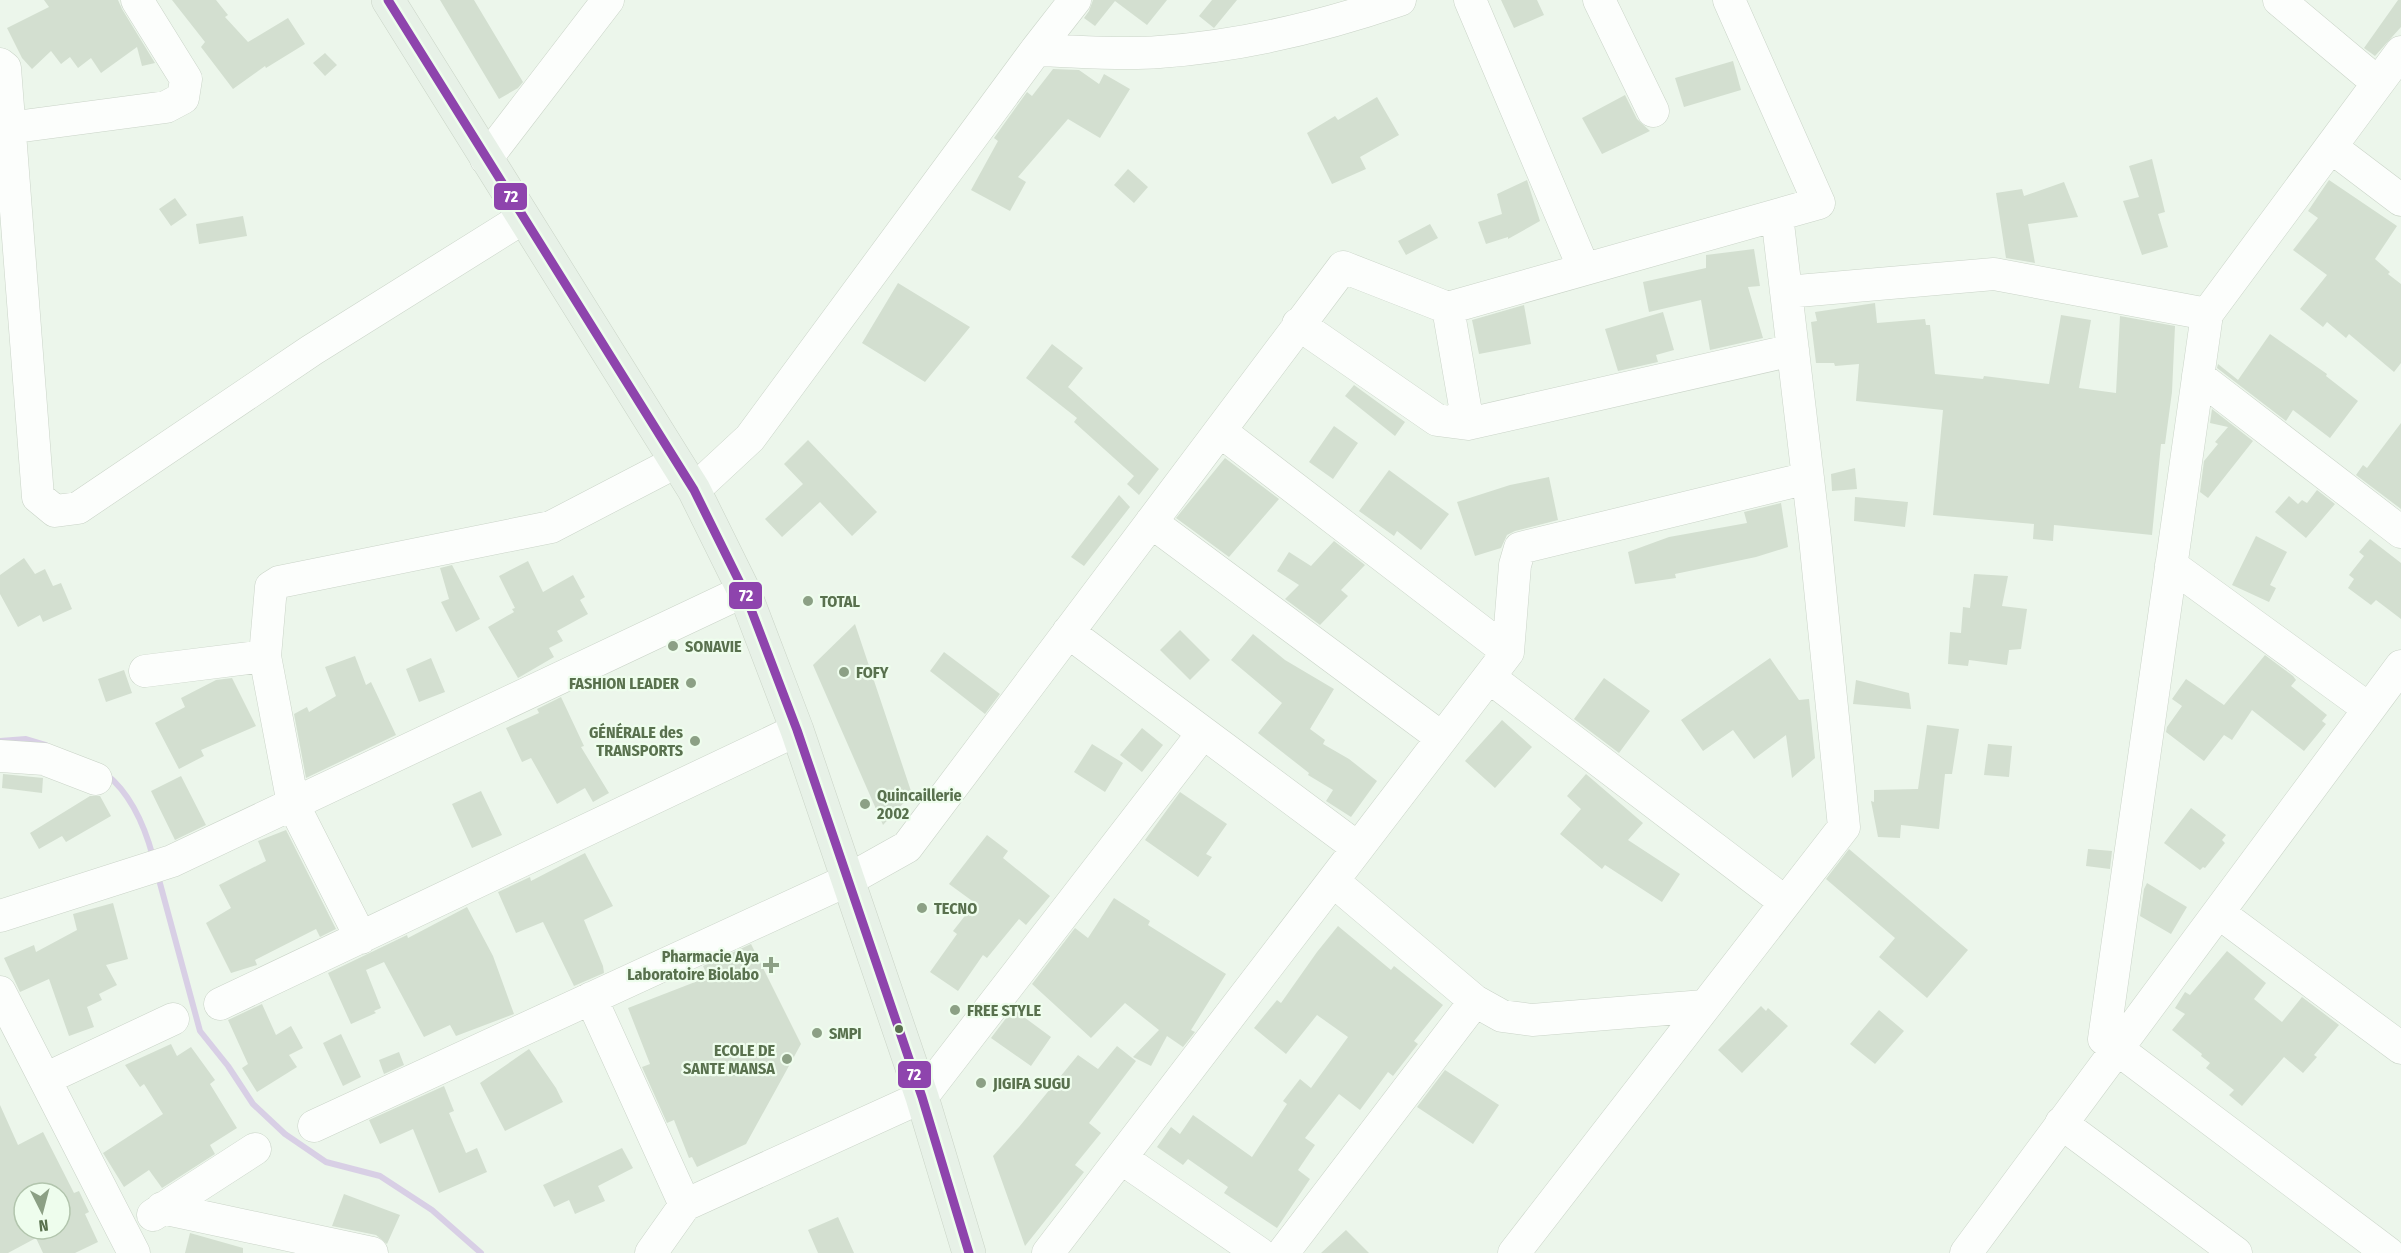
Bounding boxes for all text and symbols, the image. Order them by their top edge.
line badge: 72 [493,182,528,211]
text: 72 [504,187,519,206]
line badge: 72 [728,581,763,610]
text: 72 [739,586,754,605]
place label: TOTAL [820,592,861,611]
marker: TOTAL [801,594,815,608]
place label: SONAVIE [685,637,742,656]
marker: SONAVIE [666,639,680,653]
place label: FOFY [856,663,889,682]
marker: FOFY [837,665,851,679]
place label: FASHION LEADER [569,674,680,693]
marker: FASHION LEADER [684,676,698,690]
place label: GÉNÉRALE des TRANSPORTS [589,722,683,760]
marker: GÉNÉRALE des TRANSPORTS [688,734,702,748]
place label: Quincaillerie 2002 [876,786,962,823]
marker: Quincaillerie 2002 [858,797,872,811]
place label: TECNO [934,899,977,918]
marker: TECNO [915,901,929,915]
place label: Pharmacie Aya Laboratoire Biolabo [627,947,759,984]
marker: Pharmacie Aya Laboratoire Biolabo [764,958,778,972]
place label: FREE STYLE [967,1001,1041,1020]
marker: FREE STYLE [948,1003,962,1017]
unlabelled marker [893,1023,905,1035]
place label: SMPI [829,1024,862,1043]
marker: SMPI [810,1026,824,1040]
place label: ECOLE DE SANTE MANSA [683,1041,775,1078]
marker: ECOLE DE SANTE MANSA [780,1052,794,1066]
line badge: 72 [897,1060,932,1089]
text: 72 [907,1065,922,1084]
place label: JIGIFA SUGU [992,1074,1071,1093]
marker: JIGIFA SUGU [974,1076,988,1090]
north arrow [12,1181,72,1241]
text: N [38,1215,49,1235]

